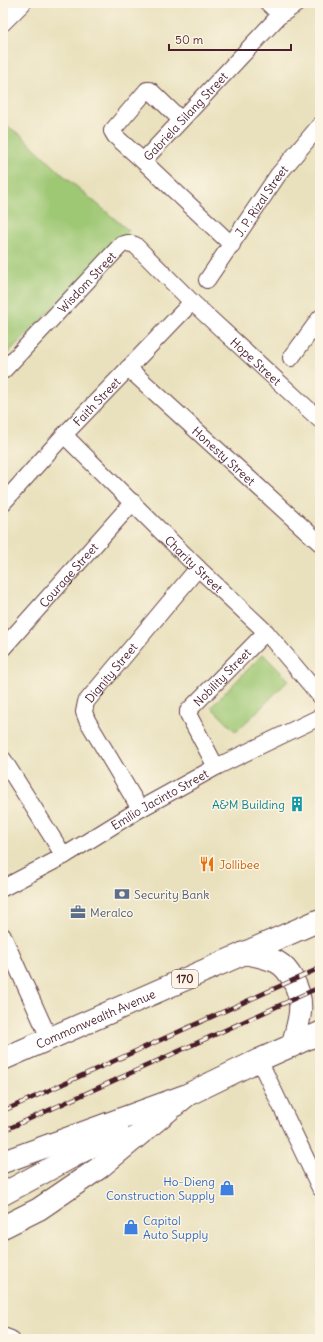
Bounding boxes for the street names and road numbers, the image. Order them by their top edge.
street label: Gabriela Silang Street [140,69,230,164]
street label: J. P. Rizal Street [231,162,291,239]
street label: Wisdom Street [54,248,119,316]
street label: Hope Street [228,334,285,388]
street label: Faith Street [70,374,123,429]
street label: Honesty Street [189,423,259,488]
street label: Charity Street [162,532,226,595]
street label: Courage Street [36,539,101,610]
street label: Dignity Street [82,639,140,705]
street label: Nobility Street [190,645,254,709]
street label: Emilio Jacinto Street [108,765,211,833]
road number: 170 [172,970,198,988]
street label: Commonwealth Avenue [34,986,157,1051]

